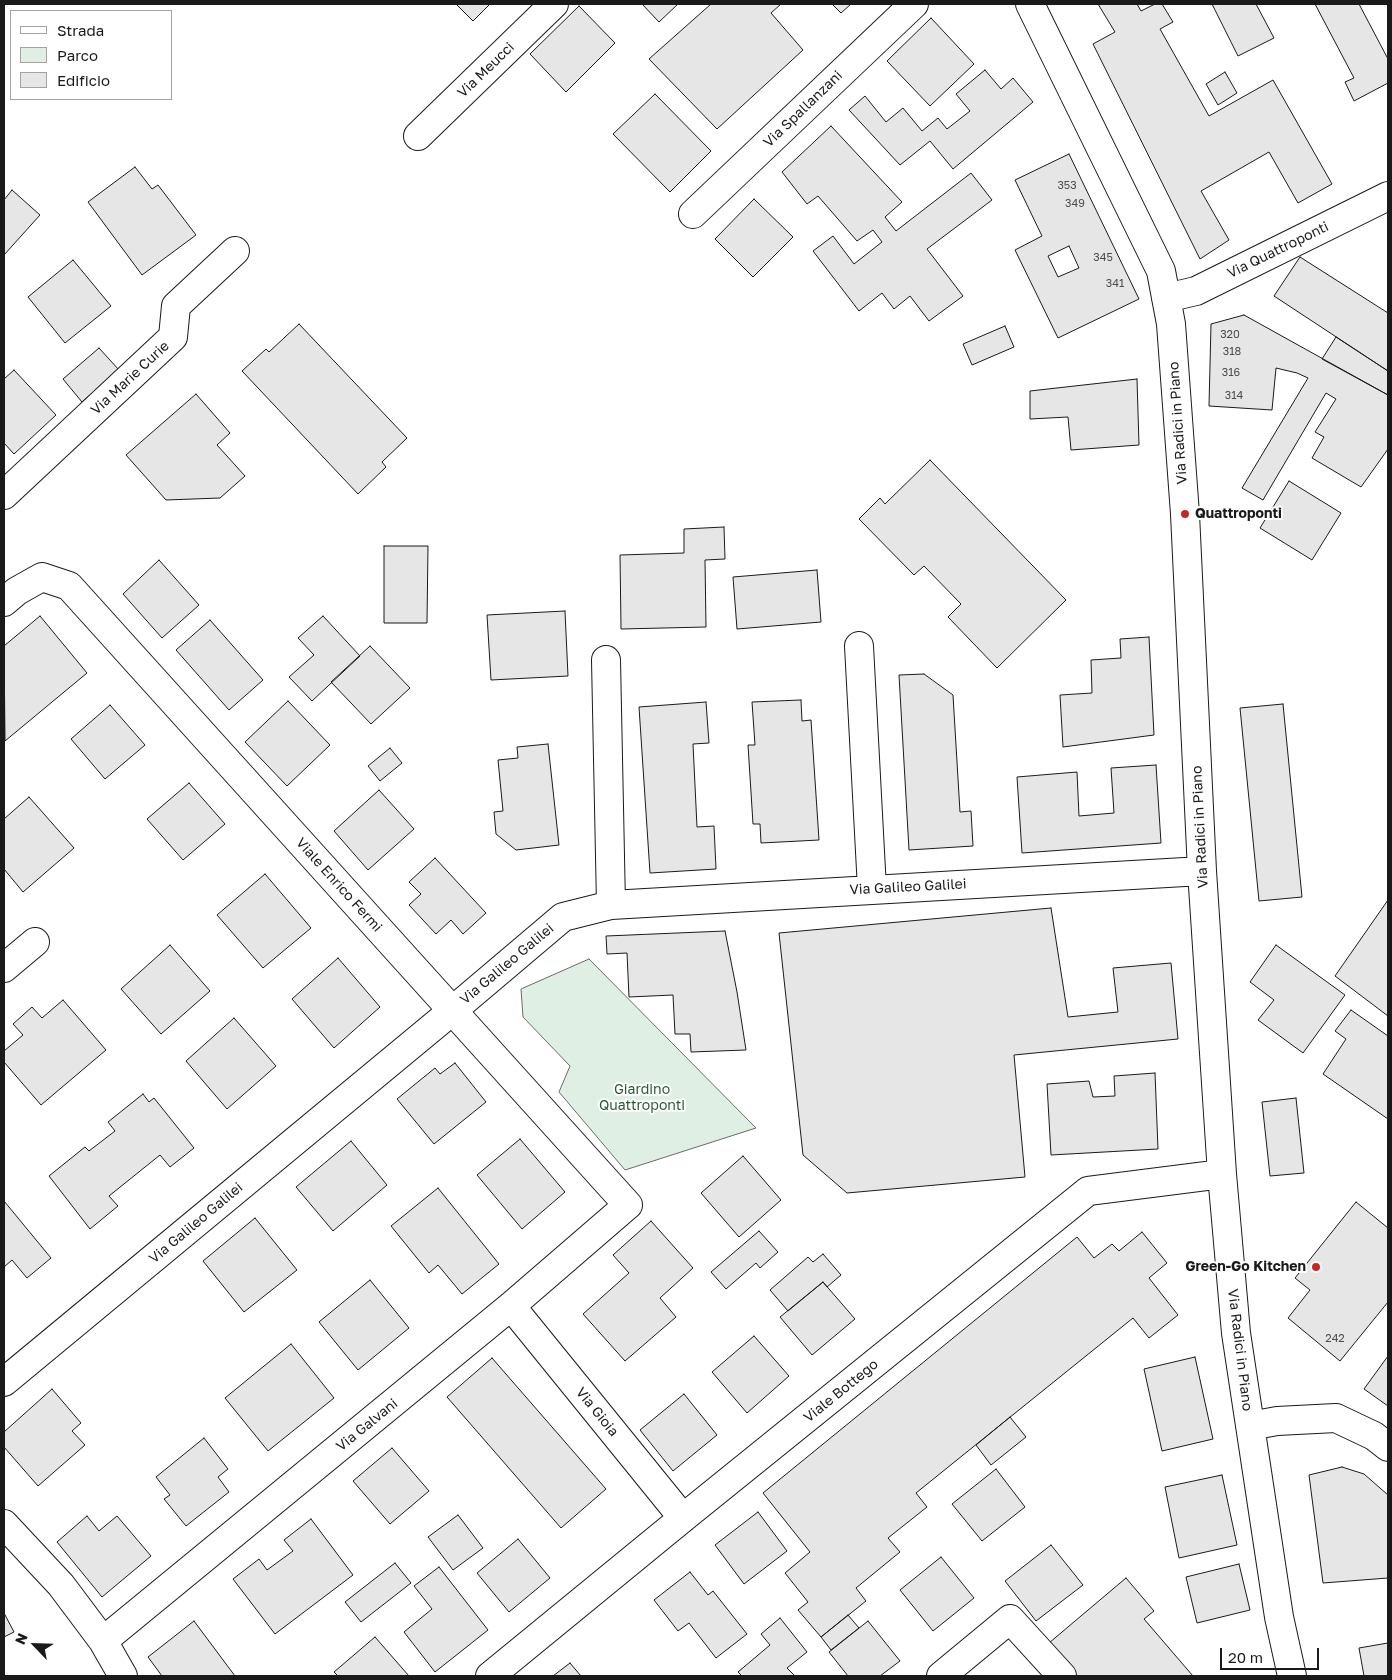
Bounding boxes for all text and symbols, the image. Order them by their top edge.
legend [10,10,172,100]
text: Strada [57,21,104,39]
street label: Via Meucci [454,39,518,101]
text: Parco [57,46,98,64]
street label: Via Spallanzani [760,67,846,151]
text: Edificio [57,71,110,89]
house number: 353 [1057,179,1077,193]
house number: 349 [1065,197,1085,211]
street label: Via Quattroponti [1225,218,1331,282]
house number: 345 [1093,251,1113,265]
house number: 341 [1106,277,1124,291]
house number: 320 [1220,328,1240,342]
street label: Via Marie Curie [87,338,173,418]
house number: 318 [1223,345,1241,359]
street label: Via Radici in Piano [1165,361,1191,485]
house number: 316 [1222,366,1240,380]
house number: 314 [1225,389,1243,403]
place label: Quattroponti [1195,506,1282,522]
marker: Quattroponti [1179,508,1191,520]
street label: Via Radici in Piano [1188,765,1212,889]
street label: Viale Enrico Fermi [292,834,386,936]
street label: Via Galileo Galilei [849,876,967,898]
street label: Via Galileo Galilei [457,920,557,1008]
park label: Giardino Quattroponti [599,1082,685,1114]
street label: Via Galileo Galilei [146,1179,246,1267]
place label: Green-Go Kitchen [1185,1259,1306,1275]
marker: Green-Go Kitchen [1310,1261,1322,1273]
street label: Via Radici in Piano [1224,1288,1256,1412]
house number: 242 [1325,1332,1345,1346]
street label: Viale Bottego [800,1356,882,1426]
street label: Via Gioia [572,1384,622,1440]
street label: Via Galvani [333,1395,401,1455]
north arrow [10,1620,60,1670]
text: N [11,1630,31,1647]
scale bar [1222,1638,1321,1670]
text: 20 m [1228,1648,1263,1666]

